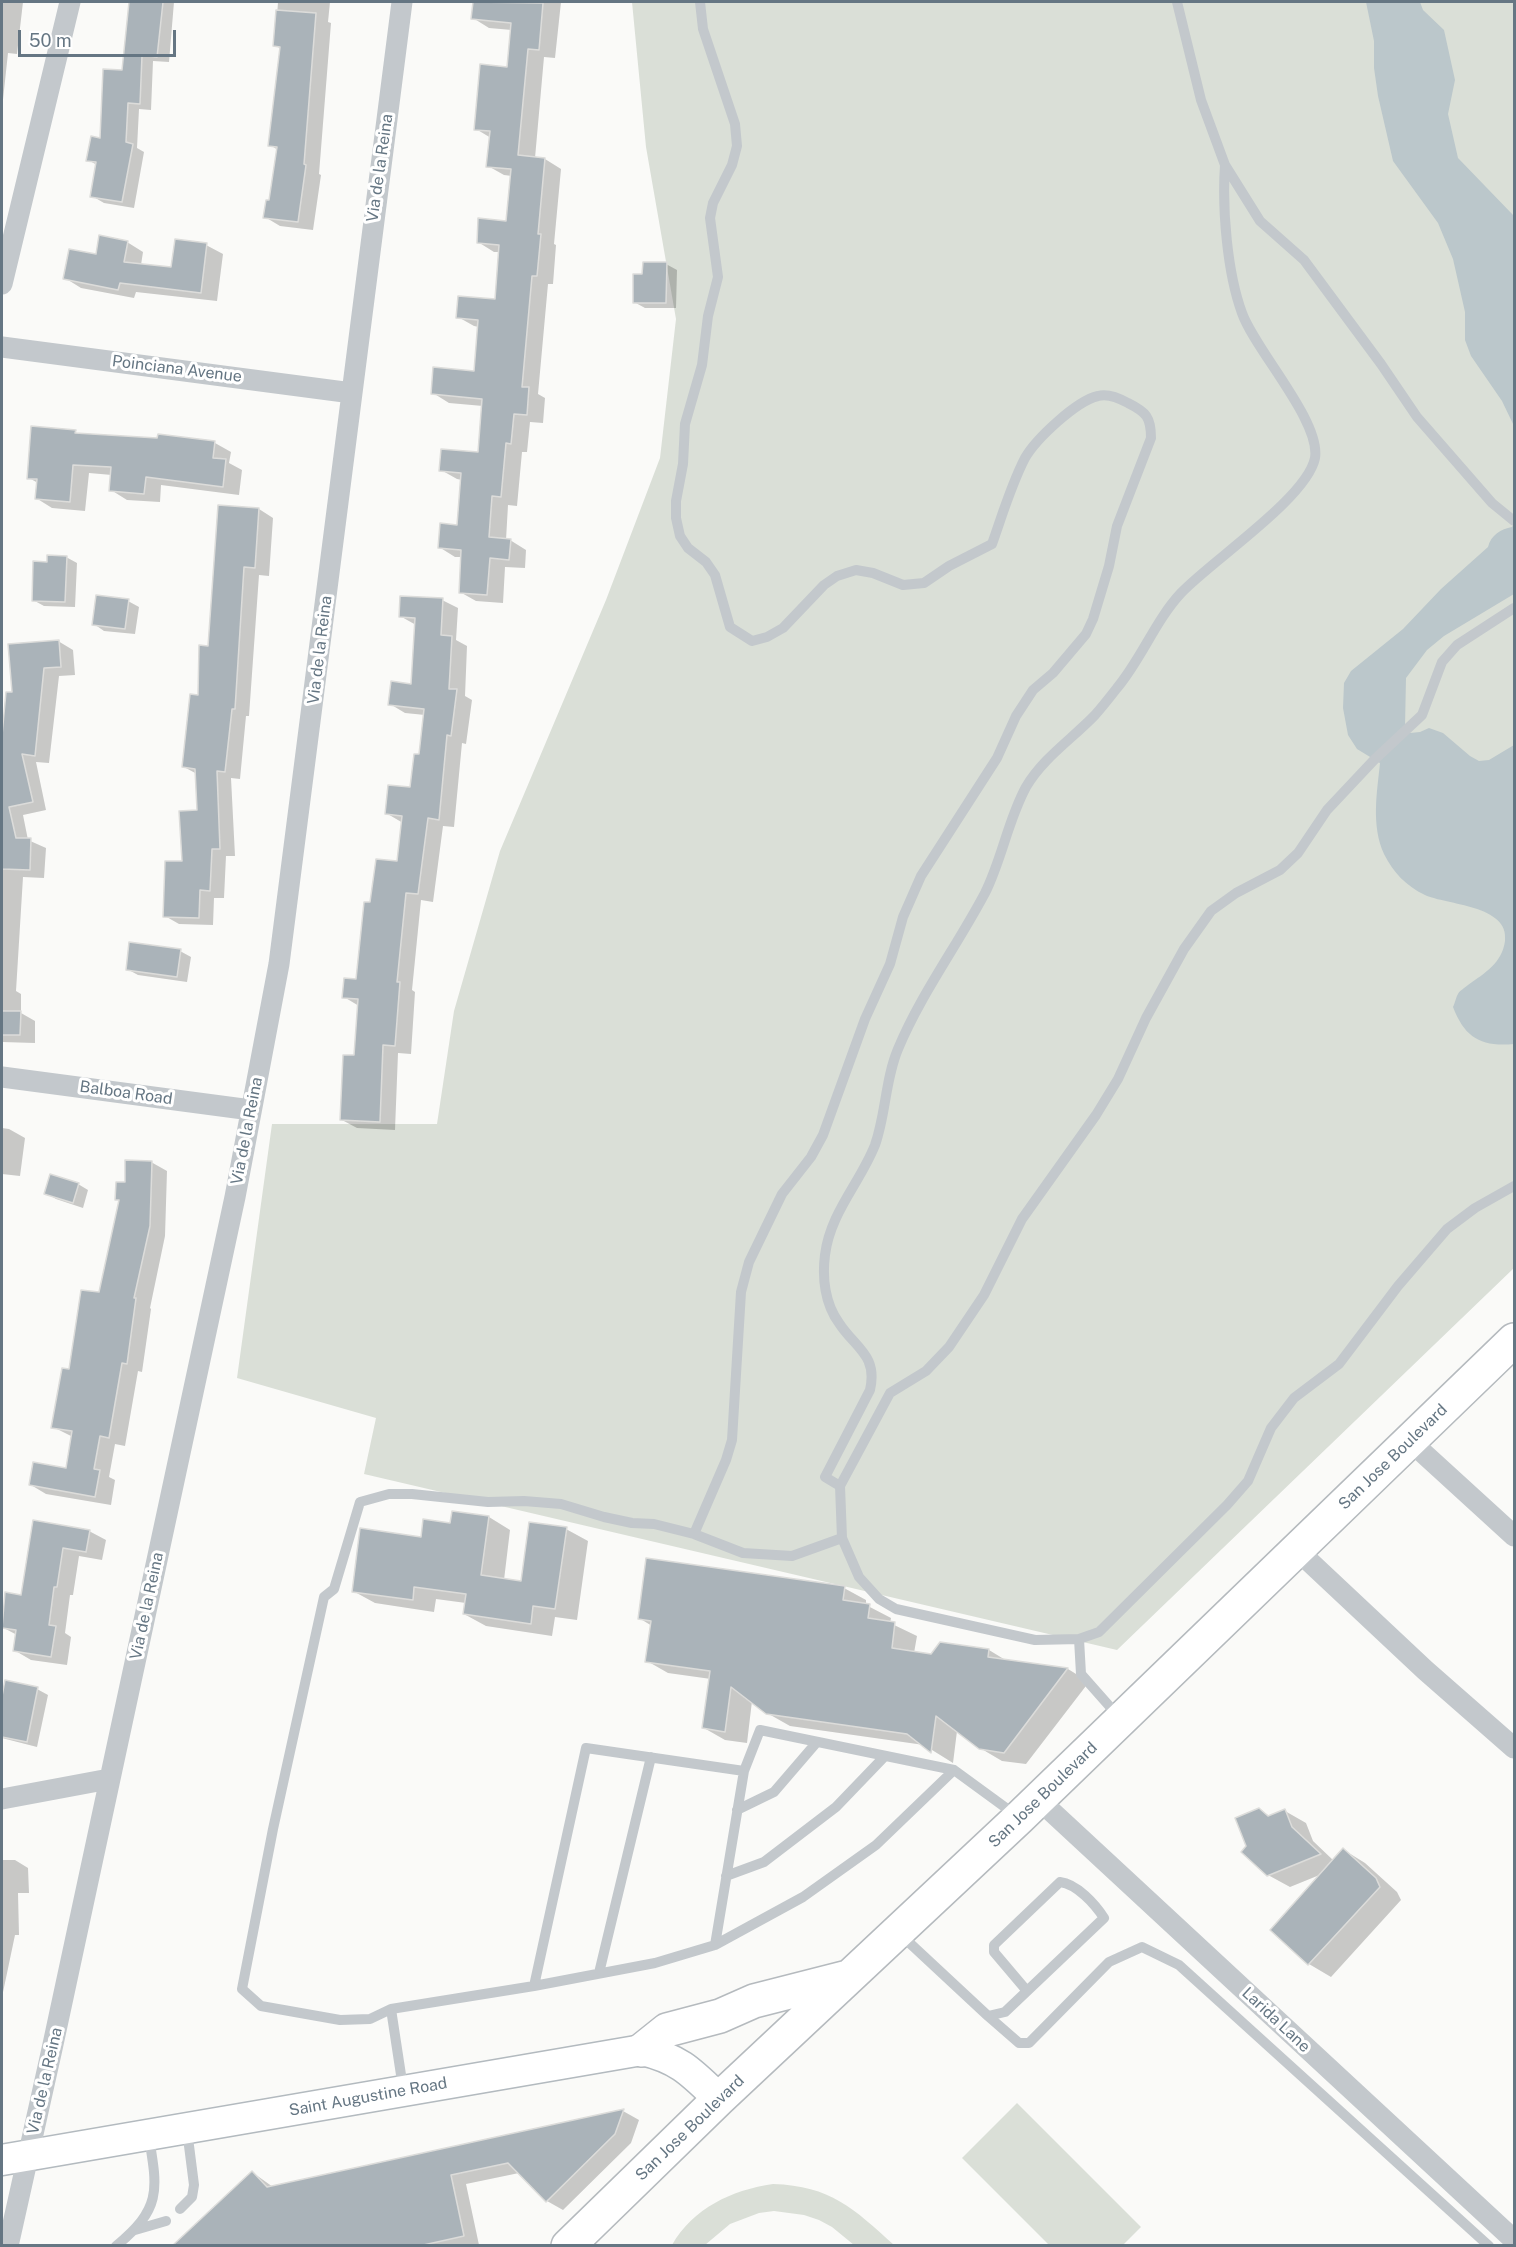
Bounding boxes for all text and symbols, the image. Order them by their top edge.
scale bar [21,18,178,56]
text: 50 m [29,30,72,51]
street label: Via de la Reina [363,113,397,223]
street label: Poinciana Avenue [111,352,243,386]
street label: Via de la Reina [304,595,336,705]
street label: Via de la Reina [227,1076,267,1186]
street label: Balboa Road [78,1077,174,1109]
street label: San Jose Boulevard [1335,1400,1451,1514]
street label: Via de la Reina [126,1551,168,1661]
street label: San Jose Boulevard [985,1738,1101,1852]
street label: Larida Lane [1238,1984,1314,2056]
street label: Via de la Reina [23,2026,67,2136]
street label: San Jose Boulevard [632,2071,748,2185]
street label: Saint Augustine Road [287,2074,449,2120]

